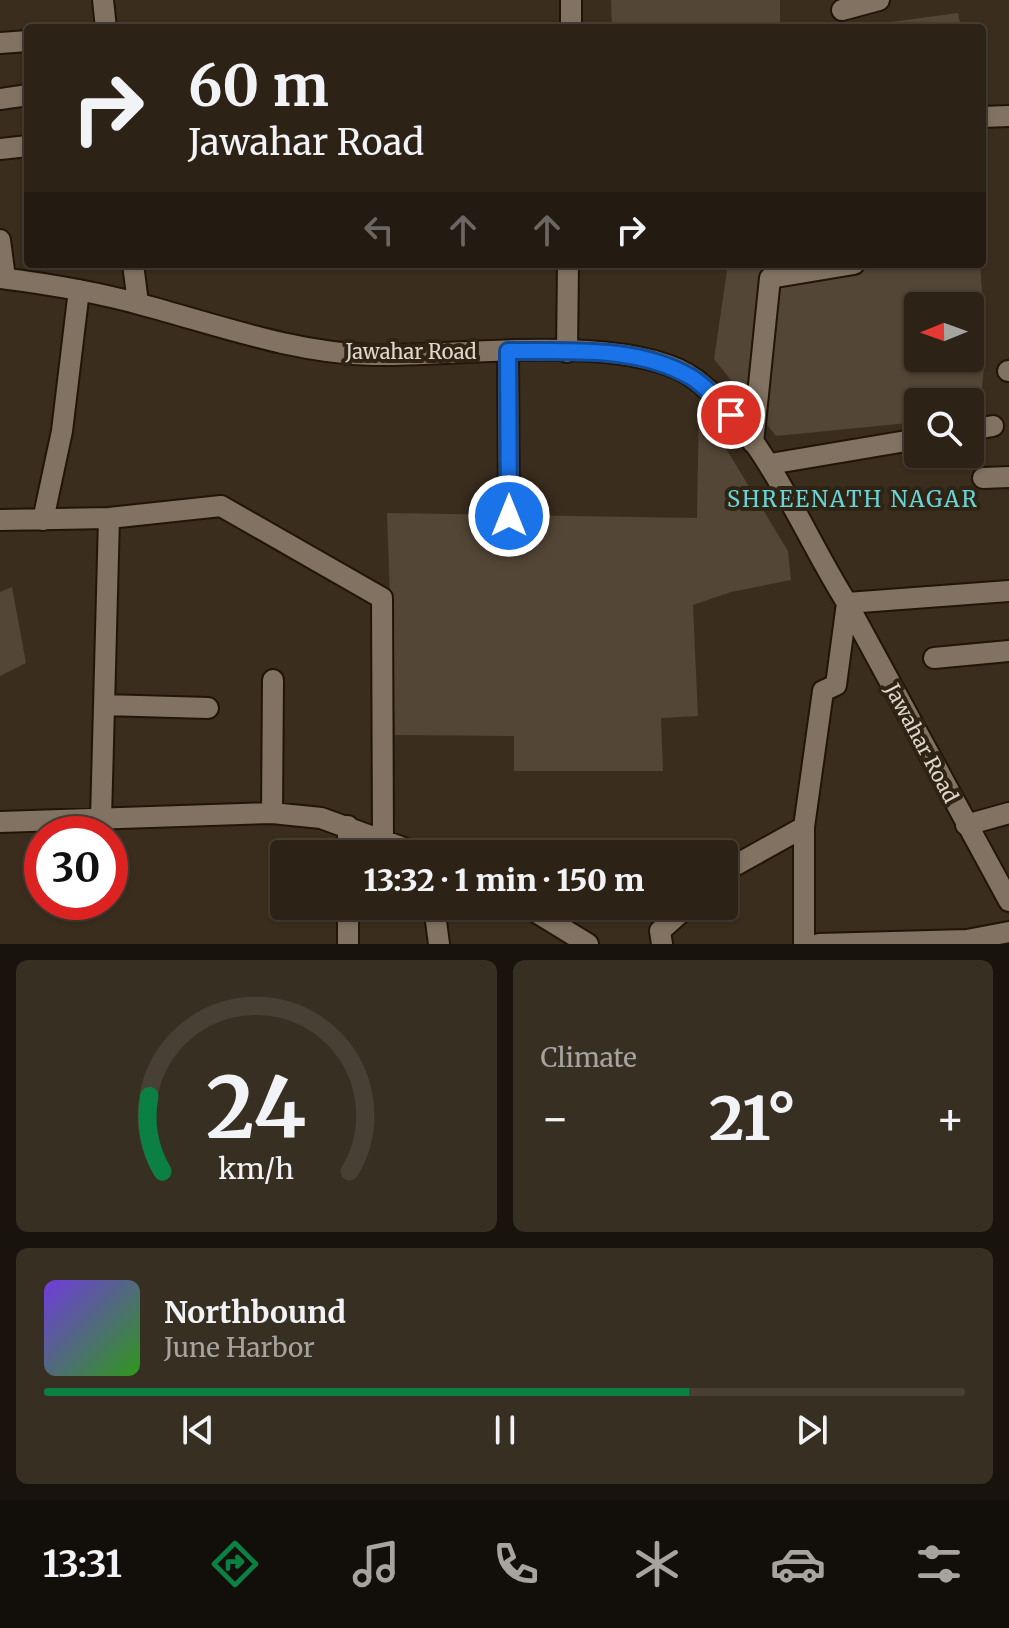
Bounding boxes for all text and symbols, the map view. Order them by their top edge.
text: 60 m [188,51,329,121]
icon: right [56,56,160,160]
text: Jawahar Road [188,120,424,165]
icon: left [357,208,401,252]
icon: ahead [441,208,485,252]
icon: ahead [525,208,569,252]
icon: right [609,208,653,252]
north arrow [904,292,984,372]
map controls [904,292,984,468]
street label: Jawahar Road [344,339,477,364]
pin [697,381,765,449]
button: search [904,388,984,468]
icon: arrive [709,393,753,437]
position arrow [467,474,551,558]
district label: SHREENATH NAGAR [727,485,979,513]
street label: Jawahar Road [880,678,964,807]
speed limit sign: 30 [24,816,128,920]
text: 13:32 · 1 min · 150 m [364,861,644,899]
text: Climate [541,1041,637,1074]
text: 24 [206,1056,306,1161]
text: 21° [709,1081,797,1156]
text: − [541,1091,570,1146]
text: + [936,1091,965,1146]
text: km/h [218,1151,294,1187]
text: Northbound [164,1293,346,1331]
text: June Harbor [164,1331,315,1364]
icon: previous [176,1408,220,1452]
icon: pause [483,1408,527,1452]
icon: next [790,1408,834,1452]
icon: directions [207,1536,263,1592]
icon: music [348,1536,404,1592]
icon: phone [488,1536,544,1592]
icon: climate [629,1536,685,1592]
icon: car [770,1536,826,1592]
icon: filters [911,1536,967,1592]
text: 13:31 [42,1542,122,1587]

